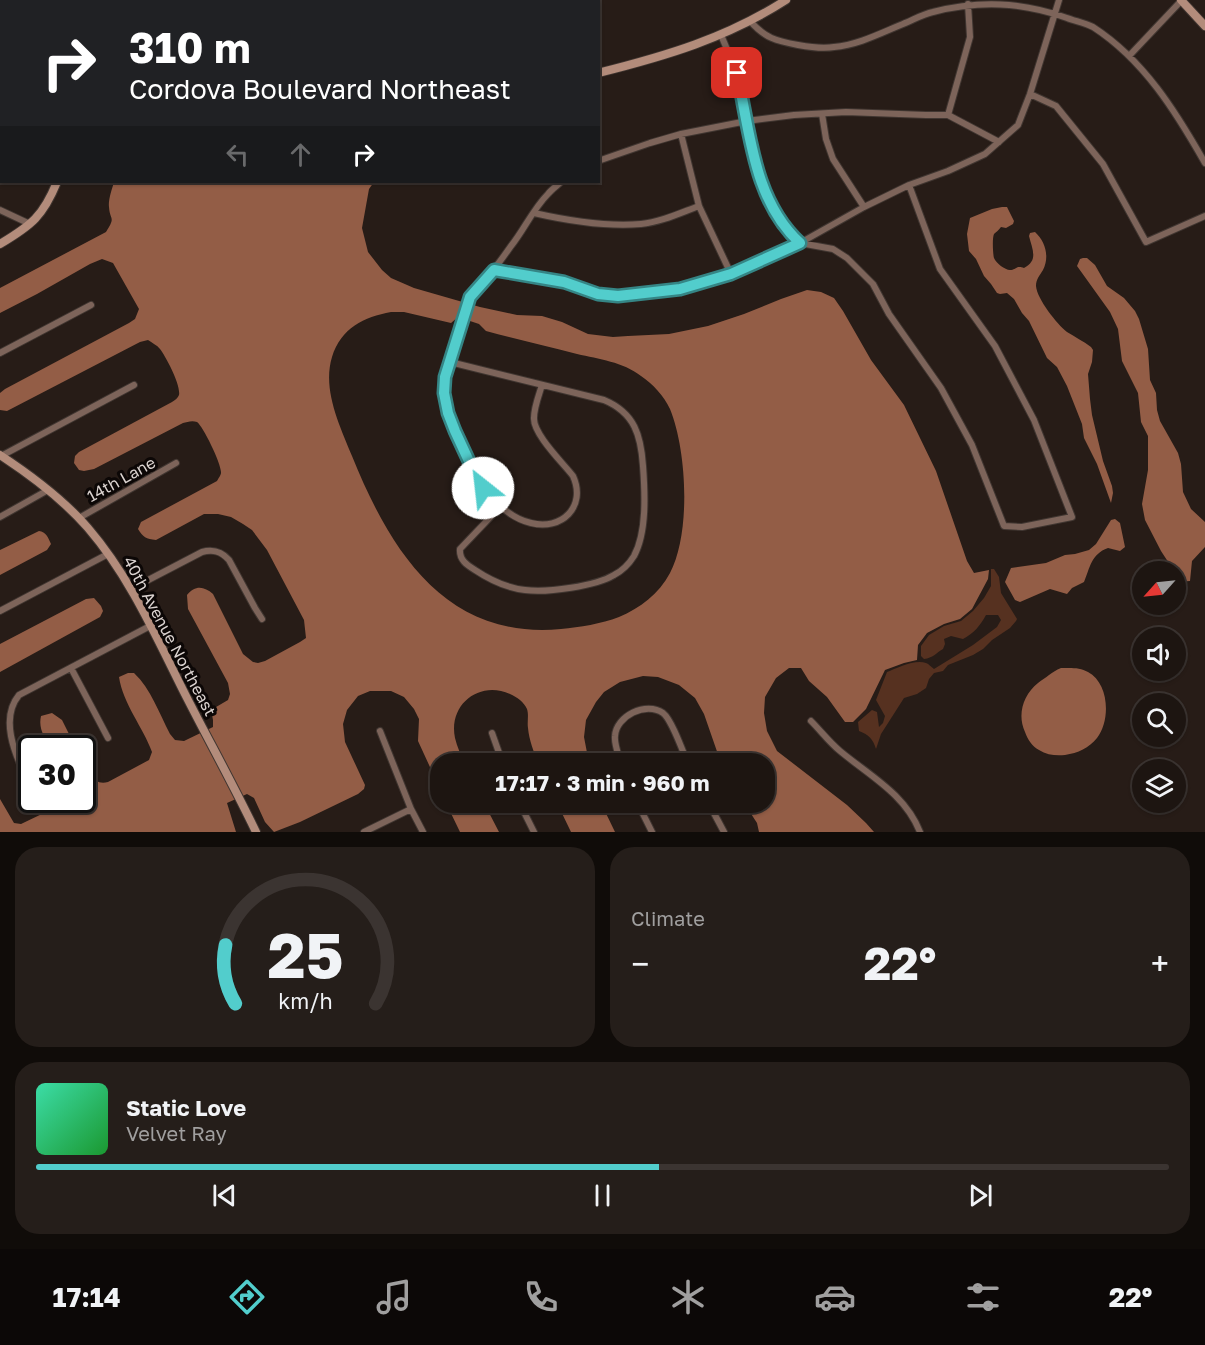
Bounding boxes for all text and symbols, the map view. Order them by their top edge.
text: 310 m [129,22,251,72]
icon: right [30,24,108,102]
pin [711,47,762,98]
icon: arrive [720,56,753,89]
text: Cordova Boulevard Northeast [129,73,511,105]
icon: left [221,138,254,171]
icon: ahead [284,138,317,171]
icon: right [347,138,380,171]
street label: 14th Lane [83,452,159,506]
position arrow [451,456,515,520]
street label: 40th Avenue Northeast [119,553,221,719]
north arrow [1132,561,1186,615]
map controls [1132,561,1186,813]
button: sound [1132,627,1186,681]
button: search [1132,693,1186,747]
speed limit sign: 30 [18,735,96,813]
button: layers [1132,759,1186,813]
text: 17:17 · 3 min · 960 m [495,769,710,796]
text: Climate [631,906,705,930]
text: 25 [267,917,343,992]
text: 22° [864,936,936,990]
text: − [631,944,649,983]
text: + [1151,944,1169,983]
text: km/h [278,988,332,1014]
text: Static Love [126,1094,246,1121]
text: Velvet Ray [126,1121,227,1145]
icon: previous [208,1179,241,1212]
icon: pause [586,1179,619,1212]
icon: next [964,1179,997,1212]
icon: directions [226,1276,268,1318]
icon: music [373,1276,415,1318]
icon: phone [520,1276,562,1318]
icon: climate [667,1276,709,1318]
icon: car [814,1276,856,1318]
icon: filters [962,1276,1004,1318]
text: 17:14 [53,1281,121,1313]
text: 22° [1109,1281,1152,1313]

